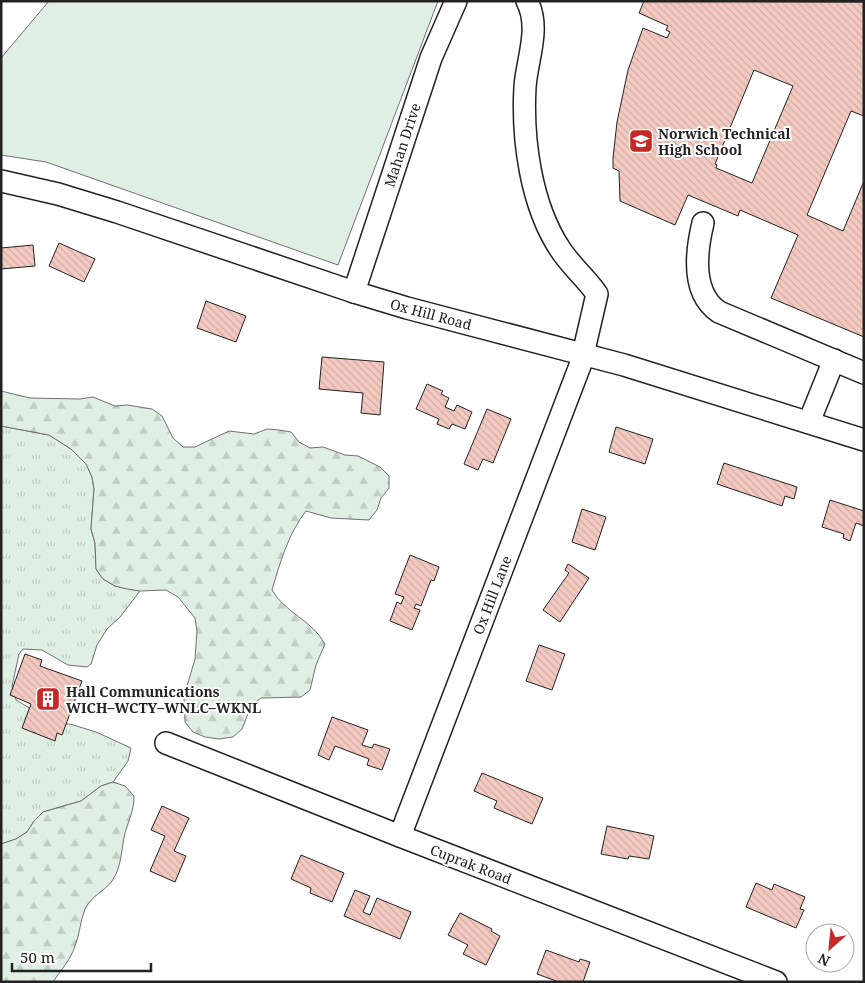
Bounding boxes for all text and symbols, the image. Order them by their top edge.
street label: Mahan Drive [379,101,425,189]
place label: Norwich Technical High School [658,124,791,159]
school or university icon: Norwich Technical High School [628,128,654,154]
street label: Ox Hill Road [388,294,474,334]
street label: Ox Hill Lane [468,553,516,637]
place label: Hall Communications WICH–WCTY–WNLC–WKNL [66,682,261,717]
building icon: Hall Communications WICH–WCTY–WNLC–WKNL [35,686,61,712]
street label: Cuprak Road [428,840,515,888]
north arrow [805,923,855,973]
scale bar [12,940,151,972]
text: 50 m [20,947,55,967]
text: N [815,949,833,971]

